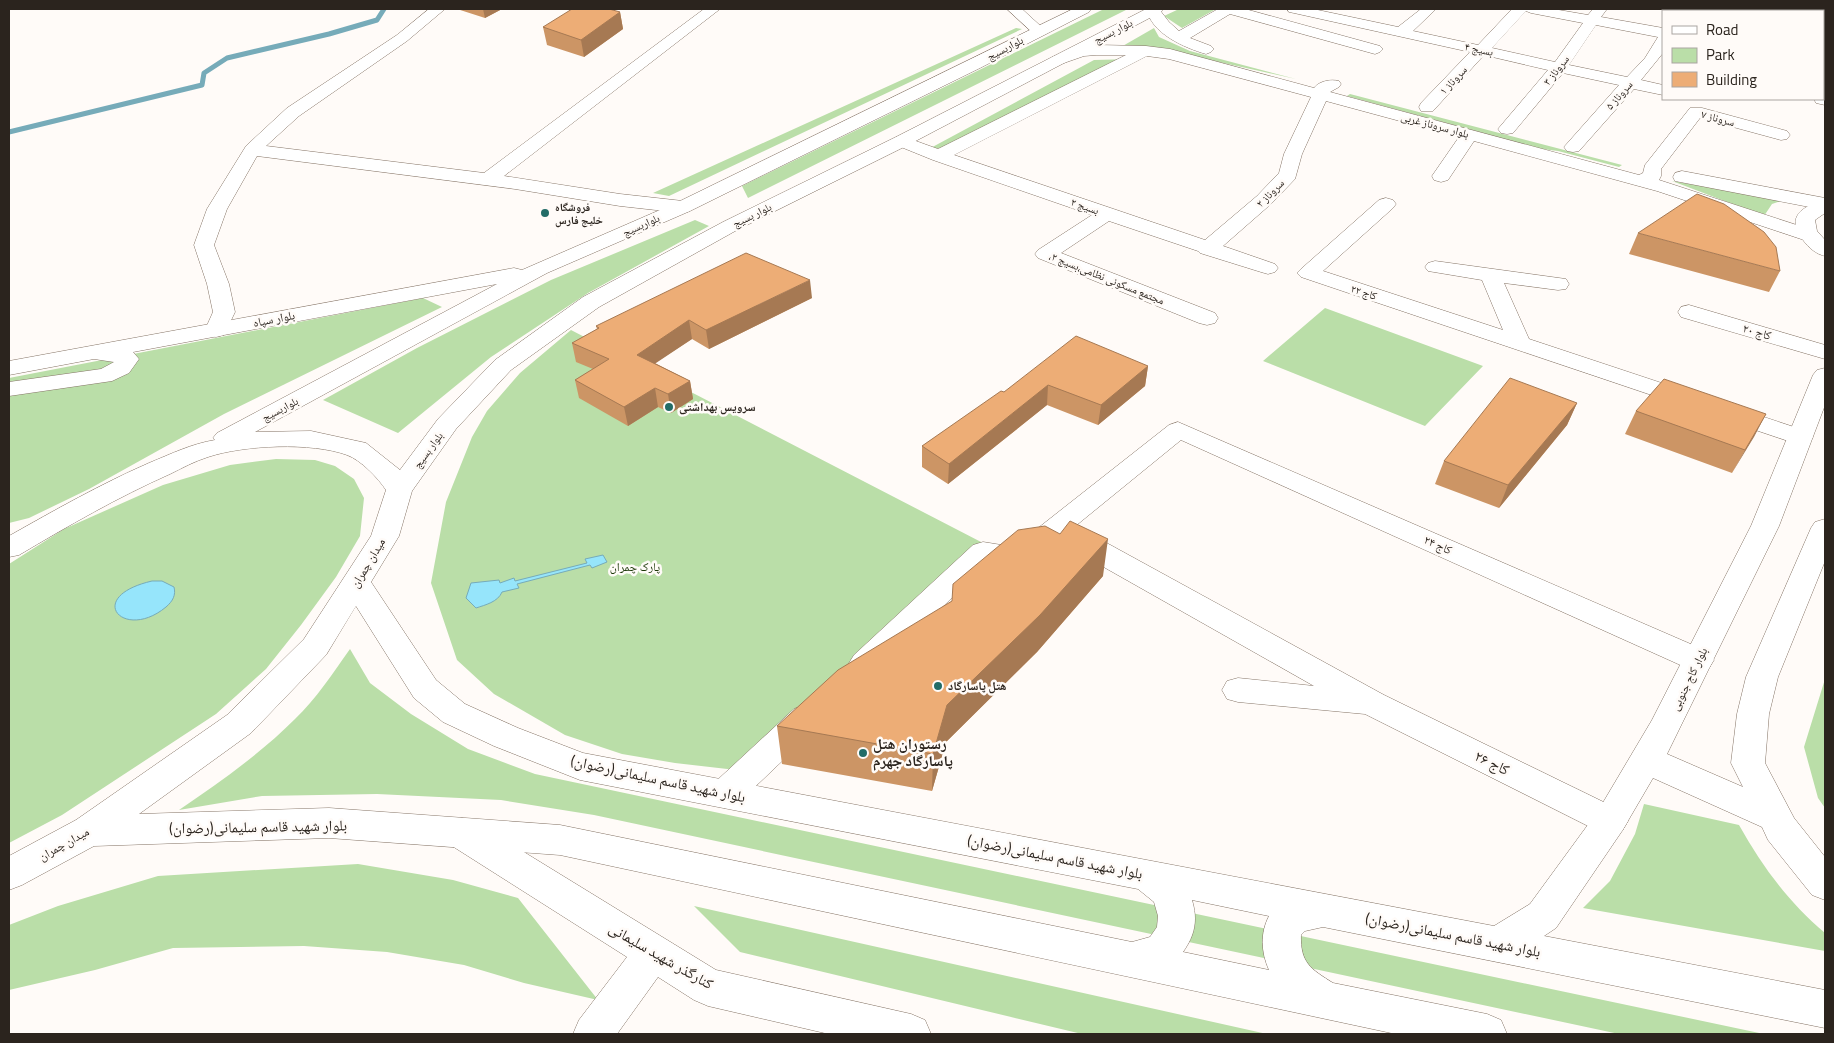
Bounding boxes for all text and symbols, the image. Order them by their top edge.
legend [1662,10,1824,100]
street label: بلوار بسیج [1091,14,1135,48]
text: Road [1706,18,1738,41]
street label: بلواربسیج [984,32,1026,64]
street label: بسیج ۴ [1463,38,1495,60]
text: Park [1706,43,1735,66]
street label: سروناز ۳ [1539,52,1573,88]
street label: سروناز ۱ [1435,62,1471,98]
text: Building [1706,68,1757,91]
street label: سروناز ۵ [1602,77,1636,113]
street label: سروناز ۷ [1699,106,1737,130]
street label: بلوار سروناز غربی [1399,108,1471,142]
street label: سروناز ۲ [1252,175,1288,211]
street label: بسیج ۲ [1069,194,1101,218]
place label: فروشگاه خلیج فارس [555,199,603,228]
street label: بلوار بسیج [730,199,774,231]
marker: فروشگاه خلیج فارس [539,207,551,219]
street label: بلواربسیج [620,210,662,240]
street label: ،مجتمع مسکونی نظامی،بسیج ۲ [1047,248,1167,308]
street label: کاج ۲۲ [1349,280,1380,304]
street label: بلوار سپاه [251,305,296,332]
street label: کاج ۲۰ [1741,318,1774,345]
street label: بلواربسیج [259,393,301,425]
place label: سرویس بهداشتی [679,397,756,416]
marker: سرویس بهداشتی [663,401,675,413]
street label: بلوار بسیج [409,428,447,472]
street label: کاج ۲۴ [1421,530,1455,559]
street label: میدان چمران [345,534,390,591]
park label: پارک چمران [610,557,661,576]
street label: بلوار کاج جنوبی [1665,644,1712,714]
place label: هتل پاسارگاد [948,676,1007,695]
marker: هتل پاسارگاد [932,680,944,692]
place label: رستوران هتل پاسارگاد جهرم [873,732,953,772]
street label: کاج ۲۶ [1471,744,1514,781]
marker: رستوران هتل پاسارگاد جهرم [857,747,869,759]
street label: بلوار شهید قاسم سلیمانی(رضوان) [569,749,748,808]
street label: بلوار شهید قاسم سلیمانی(رضوان) [169,813,347,840]
street label: میدان چمران [35,822,93,865]
street label: بلوار شهید قاسم سلیمانی(رضوان) [965,828,1145,885]
street label: بلوار شهید قاسم سلیمانی(رضوان) [1363,906,1543,963]
street label: کنارگذر شهید سلیمانی [605,916,718,995]

